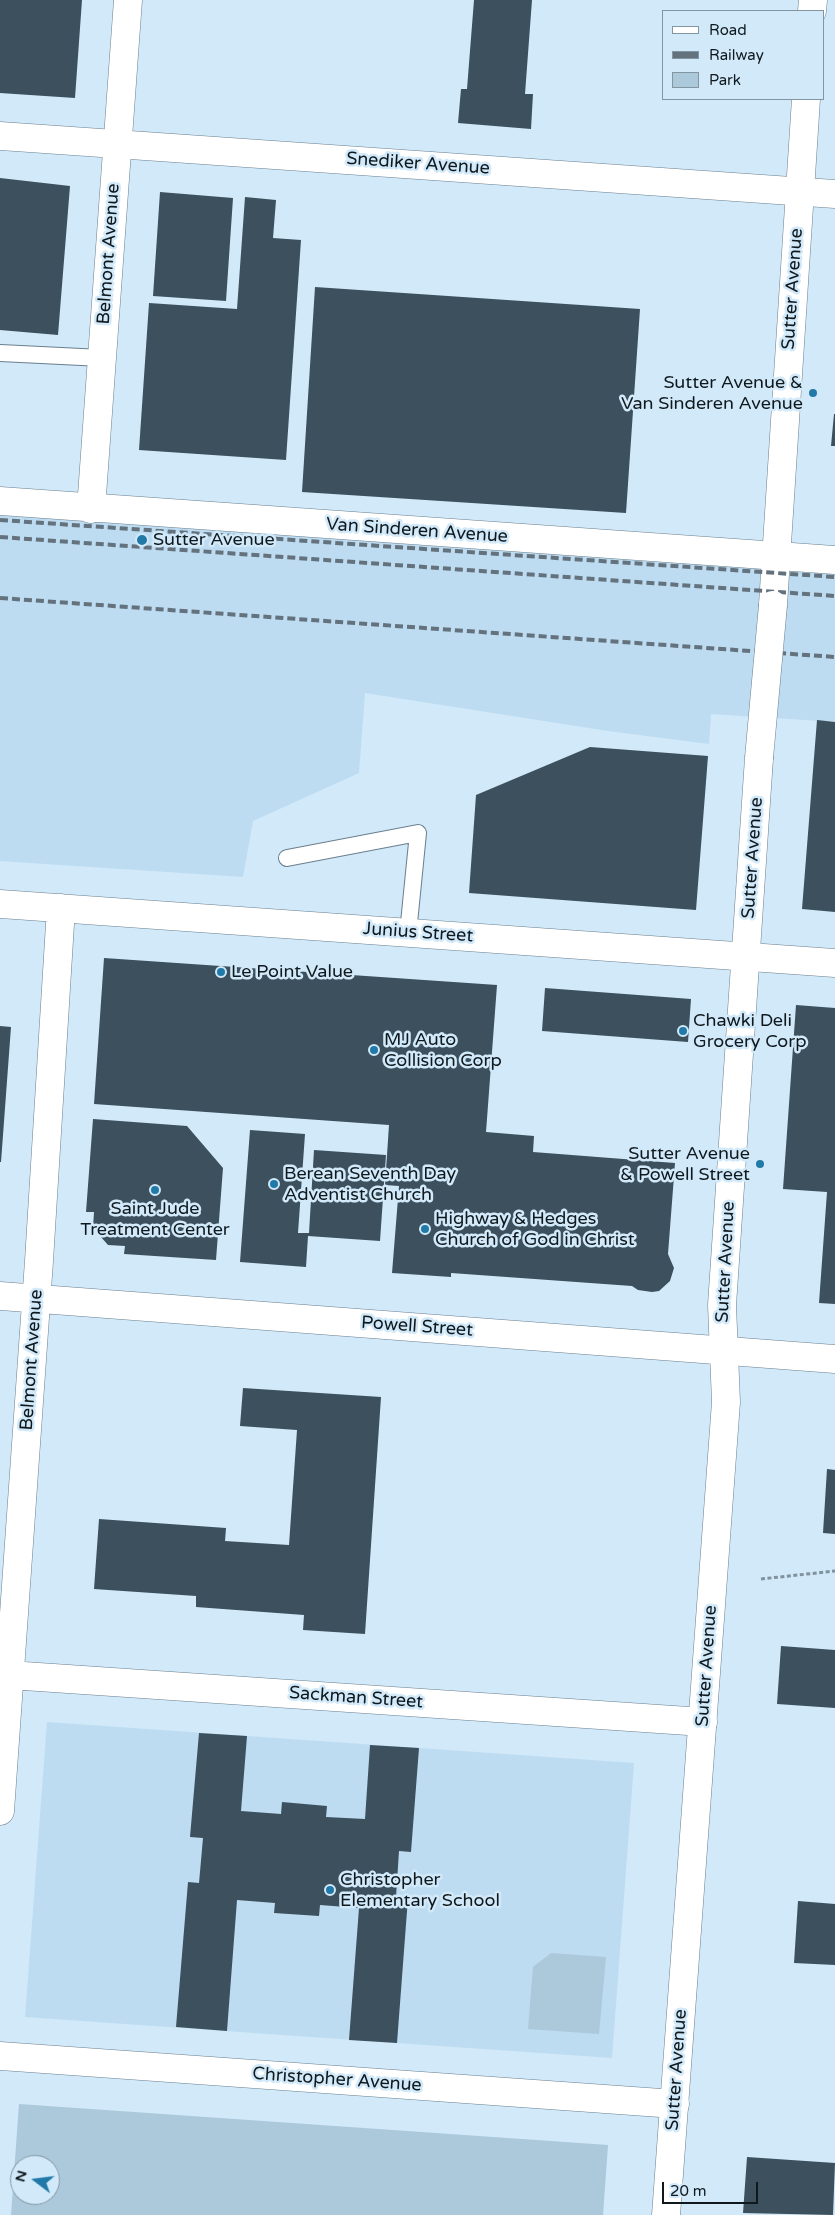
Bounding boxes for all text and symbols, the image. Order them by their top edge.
legend [662,10,825,100]
text: Road [709,21,747,39]
text: Railway [709,46,764,64]
text: Park [709,71,741,89]
street label: Snediker Avenue [346,148,490,180]
street label: Belmont Avenue [93,183,125,325]
street label: Sutter Avenue [778,228,808,350]
place label: Sutter Avenue & Van Sinderen Avenue [621,372,803,414]
marker: Sutter Avenue & Van Sinderen Avenue [807,387,819,399]
street label: Van Sinderen Avenue [325,514,509,548]
place label: Sutter Avenue [153,529,275,551]
marker: Sutter Avenue [135,533,149,547]
street label: Sutter Avenue [738,797,768,919]
street label: Junius Street [362,918,474,948]
place label: Le Point Value [231,961,353,983]
marker: Le Point Value [215,966,227,978]
place label: Chawki Deli Grocery Corp [693,1010,807,1052]
marker: Chawki Deli Grocery Corp [677,1025,689,1037]
place label: MJ Auto Collision Corp [384,1029,502,1072]
marker: MJ Auto Collision Corp [368,1044,380,1056]
place label: Sutter Avenue & Powell Street [620,1143,750,1186]
marker: Sutter Avenue & Powell Street [754,1158,766,1170]
place label: Berean Seventh Day Adventist Church [284,1163,456,1206]
marker: Berean Seventh Day Adventist Church [268,1178,280,1190]
marker: Saint Jude Treatment Center [149,1184,161,1196]
place label: Saint Jude Treatment Center [80,1198,230,1240]
street label: Sutter Avenue [712,1201,740,1323]
place label: Highway & Hedges Church of God in Christ [435,1208,635,1250]
marker: Highway & Hedges Church of God in Christ [419,1223,431,1235]
street label: Belmont Avenue [16,1289,48,1431]
street label: Powell Street [360,1312,474,1342]
street label: Sutter Avenue [692,1605,722,1727]
street label: Sackman Street [288,1683,424,1713]
place label: Christopher Elementary School [340,1869,500,1912]
marker: Christopher Elementary School [324,1884,336,1896]
street label: Sutter Avenue [662,2009,692,2131]
street label: Christopher Avenue [252,2063,422,2097]
north arrow [10,2155,60,2205]
text: N [11,2169,31,2184]
scale bar [665,2172,761,2204]
text: 20 m [670,2182,707,2200]

